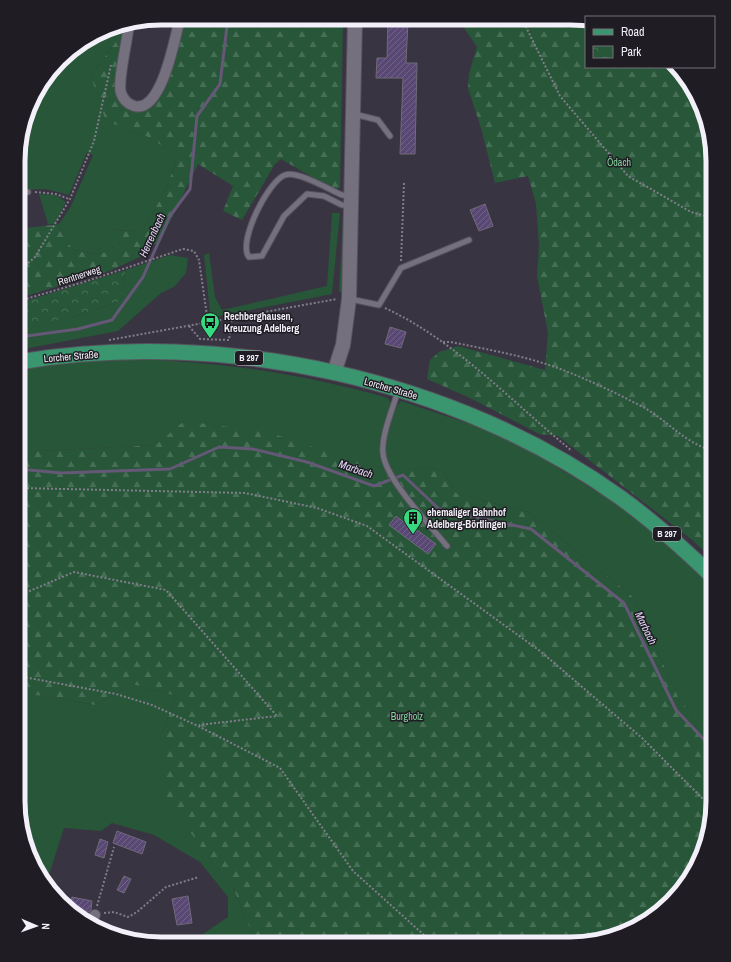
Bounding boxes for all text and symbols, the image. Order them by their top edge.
legend [585,16,715,68]
text: Road [621,24,645,40]
text: Park [621,44,641,60]
park label: Ödach [607,156,631,169]
water label: Herrenbach [136,211,168,259]
street label: Rentnerweg [56,262,103,288]
place label: Rechberghausen, Kreuzung Adelberg [224,310,299,335]
bus stop icon: Rechberghausen, Kreuzung Adelberg [199,311,221,339]
street label: Lorcher Straße [43,348,99,365]
road number: B 297 [235,351,263,365]
street label: Lorcher Straße [363,375,419,402]
water label: Marbach [337,457,375,481]
place label: ehemaliger Bahnhof Adelberg-Börtlingen [427,506,506,531]
building icon: ehemaliger Bahnhof Adelberg-Börtlingen [402,507,424,535]
road number: B 297 [653,527,681,541]
water label: Marbach [632,609,660,647]
park label: Burgholz [391,710,423,723]
north arrow [16,906,56,946]
text: N [39,923,53,930]

